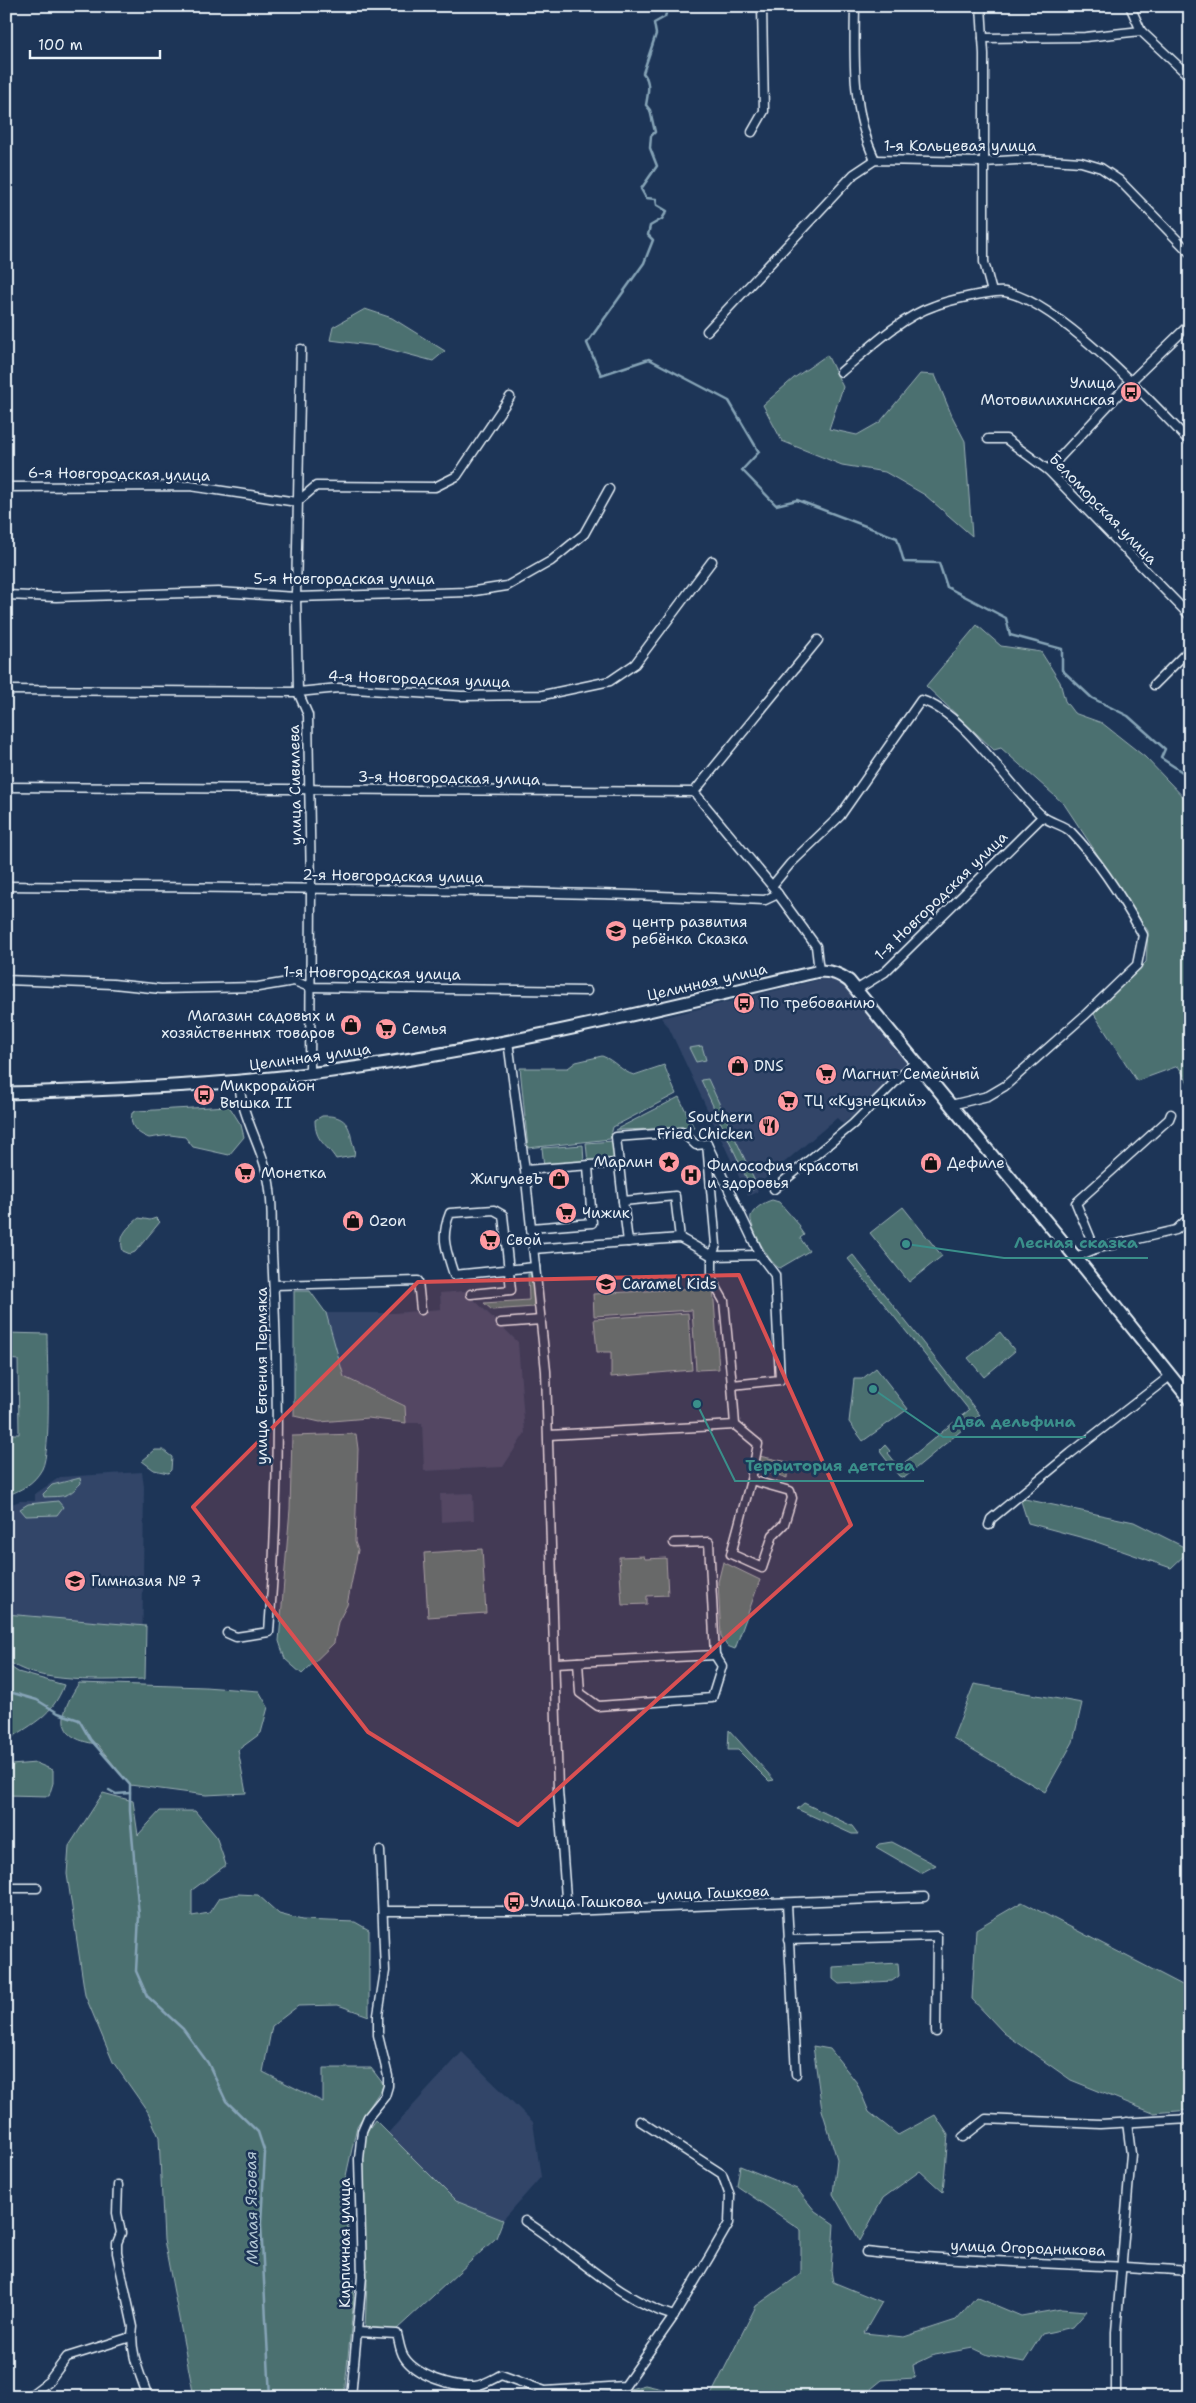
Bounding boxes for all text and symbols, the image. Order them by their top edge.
scale bar [30,28,160,60]
text: 100 m [38,35,83,55]
street label: 1-я Кольцевая улица [884,136,1037,156]
place label: Улица Мотовилихинская [981,373,1116,410]
bus stop icon: Улица Мотовилихинская [1119,380,1143,404]
street label: Беломорская улица [1045,449,1162,569]
street label: 6-я Новгородская улица [28,462,211,486]
street label: 5-я Новгородская улица [253,569,435,589]
street label: 4-я Новгородская улица [327,666,511,692]
street label: улица Сивилева [284,724,306,845]
street label: 3-я Новгородская улица [358,766,541,790]
street label: 1-я Новгородская улица [870,827,1012,965]
street label: 2-я Новгородская улица [302,864,485,888]
place label: центр развития ребёнка Сказка [632,912,749,949]
school or university icon: центр развития ребёнка Сказка [604,919,628,943]
street label: Целинная улица [645,958,770,1006]
street label: 1-я Новгородская улица [283,961,462,985]
bus stop icon: По требованию [732,991,756,1015]
place label: По требованию [760,993,875,1013]
place label: Магазин садовых и хозяйственных товаров [161,1006,335,1043]
shop icon: Магазин садовых и хозяйственных товаров [339,1013,363,1037]
supermarket icon: Семья [374,1017,398,1041]
place label: Семья [402,1019,447,1039]
street label: Целинная улица [248,1038,373,1075]
shop icon: DNS [726,1054,750,1078]
place label: DNS [754,1056,784,1076]
supermarket icon: Магнит Семейный [814,1062,838,1086]
place label: Магнит Семейный [842,1064,980,1084]
place label: Микрорайон Вышка II [220,1076,315,1113]
bus stop icon: Микрорайон Вышка II [192,1083,216,1107]
supermarket icon: ТЦ «Кузнецкий» [776,1089,800,1113]
place label: ТЦ «Кузнецкий» [804,1091,926,1111]
place label: Southern Fried Chicken [657,1107,753,1144]
restaurant icon: Southern Fried Chicken [757,1114,781,1138]
place icon: Марлин [657,1150,681,1174]
shop icon: Дефиле [919,1151,943,1175]
place label: Марлин [594,1152,653,1172]
place label: Дефиле [947,1153,1005,1173]
place label: Философия красоты и здоровья [707,1156,859,1193]
supermarket icon: Монетка [233,1161,257,1185]
place label: Монетка [261,1163,327,1183]
hospital icon: Философия красоты и здоровья [679,1163,703,1187]
shop icon: ЖигулевЪ [547,1167,571,1191]
place label: ЖигулевЪ [470,1169,543,1189]
supermarket icon: Чижик [554,1201,578,1225]
place label: Чижик [582,1203,630,1223]
shop icon: Ozon [341,1209,365,1233]
place label: Ozon [369,1211,406,1231]
callout: Лесная сказка [1004,1227,1148,1258]
supermarket icon: Свой [478,1228,502,1252]
place label: Свой [506,1230,542,1250]
text: Лесная сказка [1014,1232,1138,1253]
school or university icon: Caramel Kids [594,1272,618,1296]
place label: Caramel Kids [622,1274,717,1294]
street label: улица Евгения Пермяка [252,1287,272,1465]
callout: Два дельфина [943,1406,1086,1437]
text: Два дельфина [952,1411,1076,1432]
callout: Территория детства [735,1450,924,1481]
text: Территория детства [745,1455,915,1476]
school or university icon: Гимназия № 7 [63,1569,87,1593]
place label: Гимназия № 7 [91,1571,201,1591]
street label: улица Гашкова [656,1881,770,1905]
bus stop icon: Улица Гашкова [502,1890,526,1914]
place label: Улица Гашкова [530,1892,643,1912]
water label: Малая Язовая [240,2151,263,2265]
street label: Кирпичная улица [335,2177,355,2308]
street label: улица Огородникова [950,2235,1107,2261]

